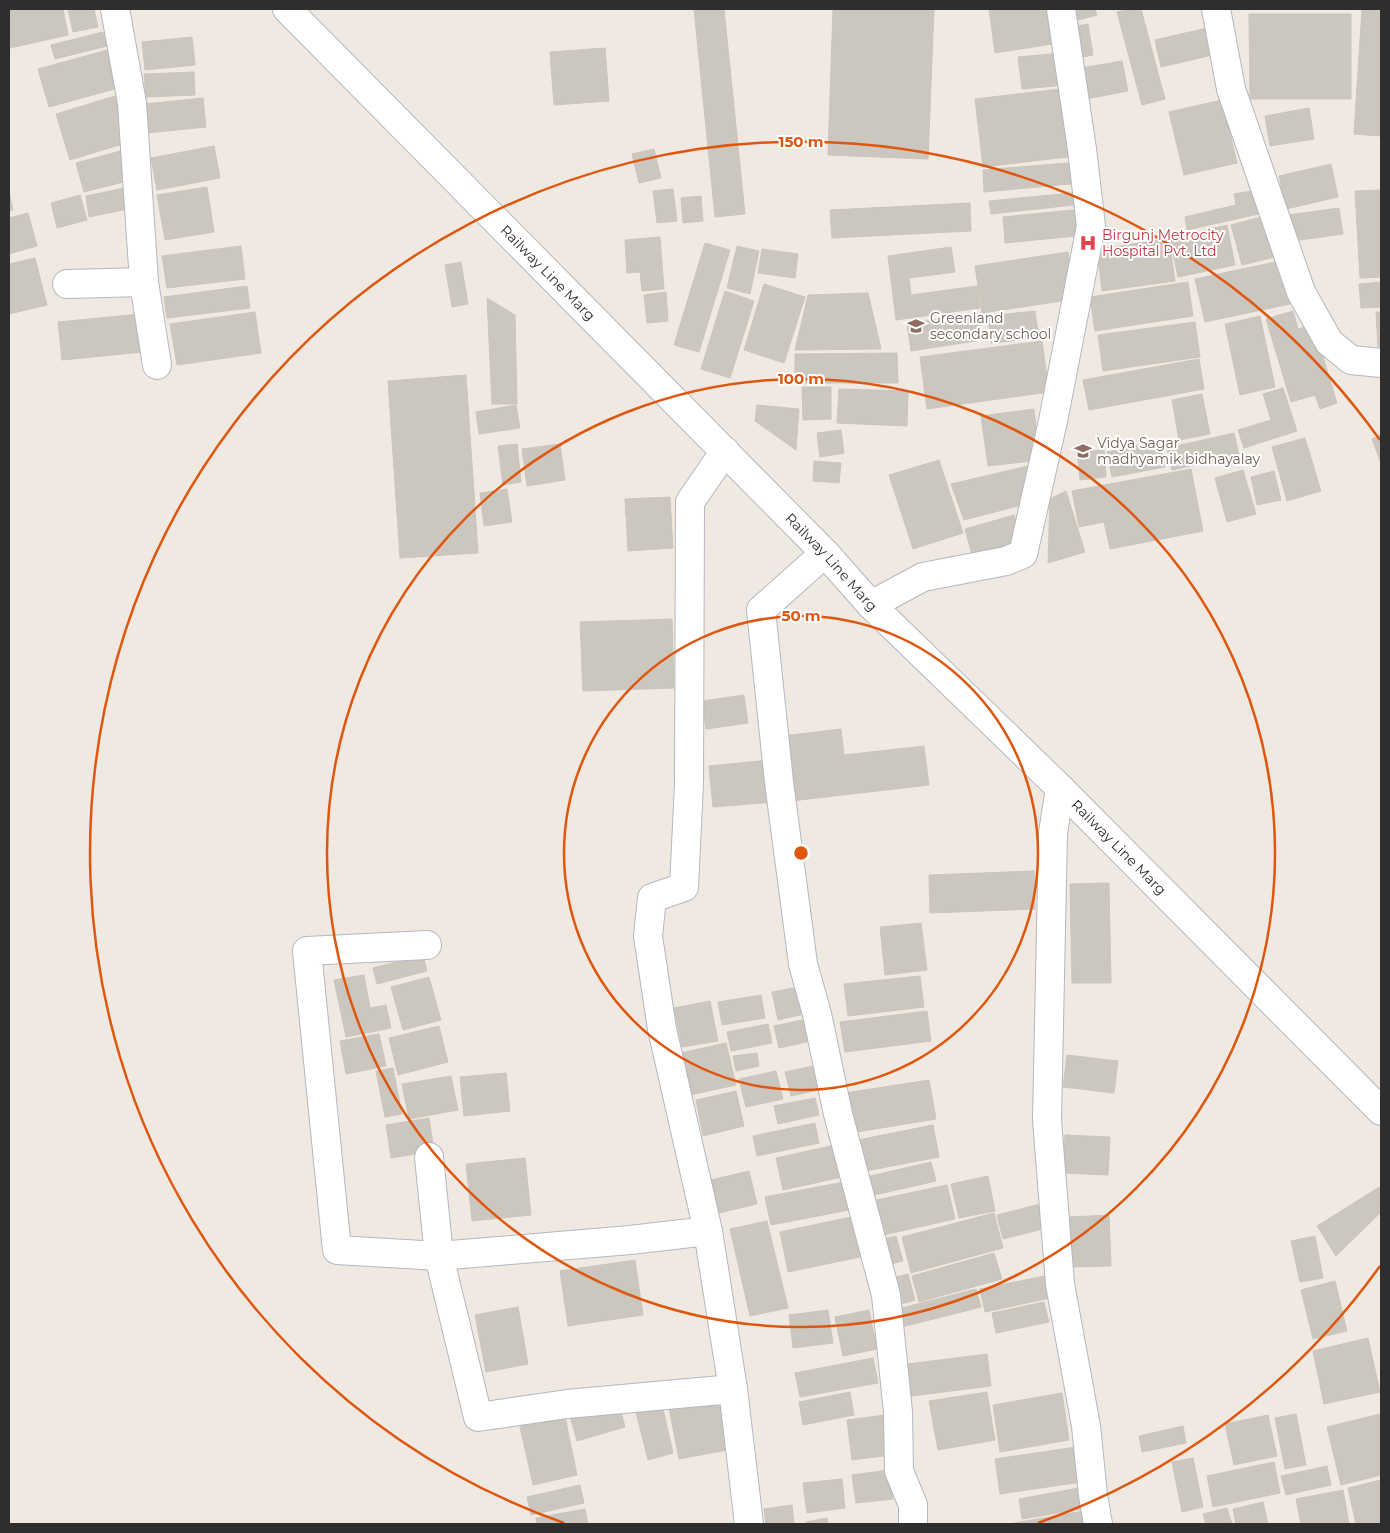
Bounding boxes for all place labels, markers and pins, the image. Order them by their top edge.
place label: Birgunj Metrocity Hospital Pvt. Ltd [1102,226,1224,260]
hospital icon: Birgunj Metrocity Hospital Pvt. Ltd [1078,233,1098,253]
place label: Greenland secondary school [930,309,1051,343]
school or university icon: Greenland secondary school [906,316,926,336]
place label: Vidya Sagar madhyamik bidhayalay [1097,434,1261,468]
school or university icon: Vidya Sagar madhyamik bidhayalay [1073,441,1093,461]
centre of rings [792,844,810,862]

